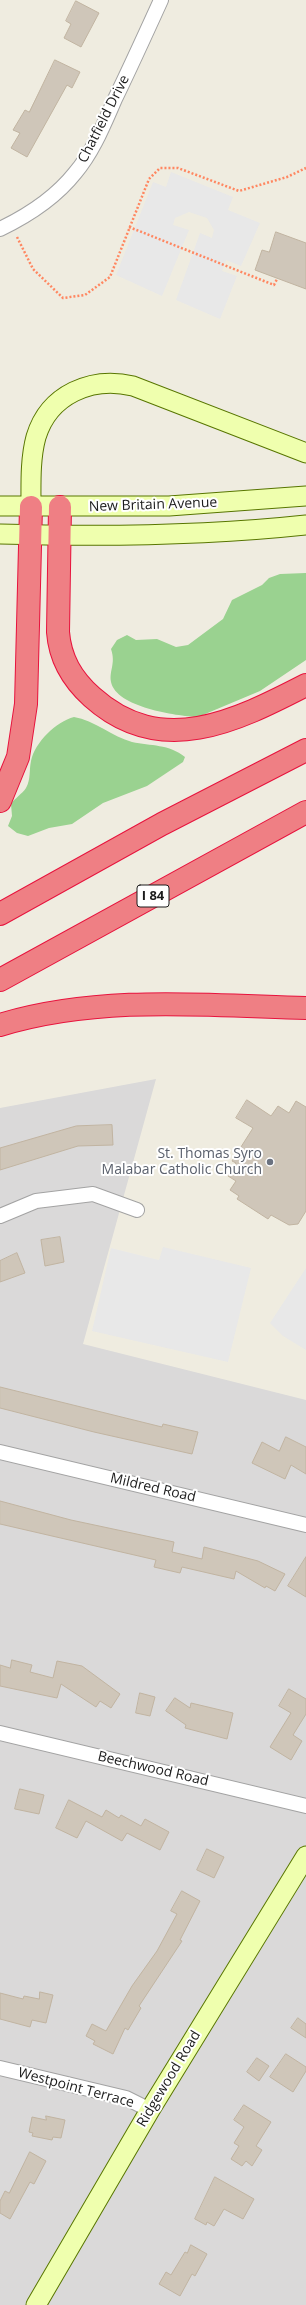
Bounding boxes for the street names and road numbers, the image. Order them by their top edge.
street label: Chatfield Drive [75,72,133,166]
street label: New Britain Avenue [89,494,217,516]
road number: I 84 [137,885,169,907]
street label: Mildred Road [109,1470,197,1506]
street label: Beechwood Road [96,1748,210,1790]
street label: Ridgewood Road [134,2028,204,2130]
street label: Westpoint Terrace [16,2064,136,2112]

